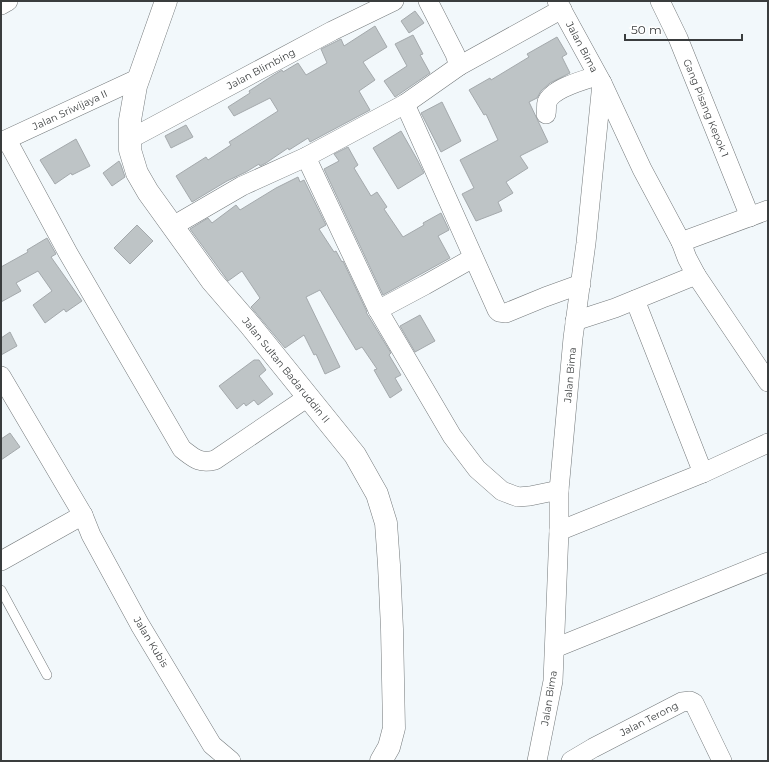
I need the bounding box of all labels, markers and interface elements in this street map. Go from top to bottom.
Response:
scale bar [625,16,742,42]
street label: Jalan Bima [563,19,601,75]
text: 50 m [631,22,662,37]
street label: Jalan Blimbing [224,46,297,93]
street label: Gang Pisang Kepok 1 [680,57,732,159]
street label: Jalan Sriwijaya II [29,87,110,134]
street label: Jalan Sultan Badaruddin II [239,314,333,425]
street label: Jalan Bima [561,347,579,404]
street label: Jalan Kubis [130,613,171,670]
street label: Jalan Bima [538,670,560,727]
street label: Jalan Terong [617,699,680,740]

